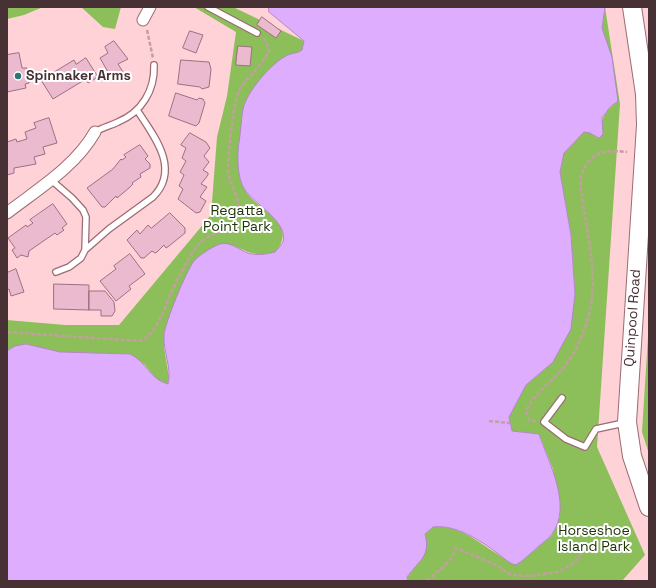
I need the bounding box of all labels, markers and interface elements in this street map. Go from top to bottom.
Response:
place label: Spinnaker Arms [26,68,131,84]
marker: Spinnaker Arms [13,71,23,81]
park label: Regatta Point Park [203,203,271,236]
street label: Quinpool Road [621,269,645,367]
park label: Horseshoe Island Park [558,523,630,556]

